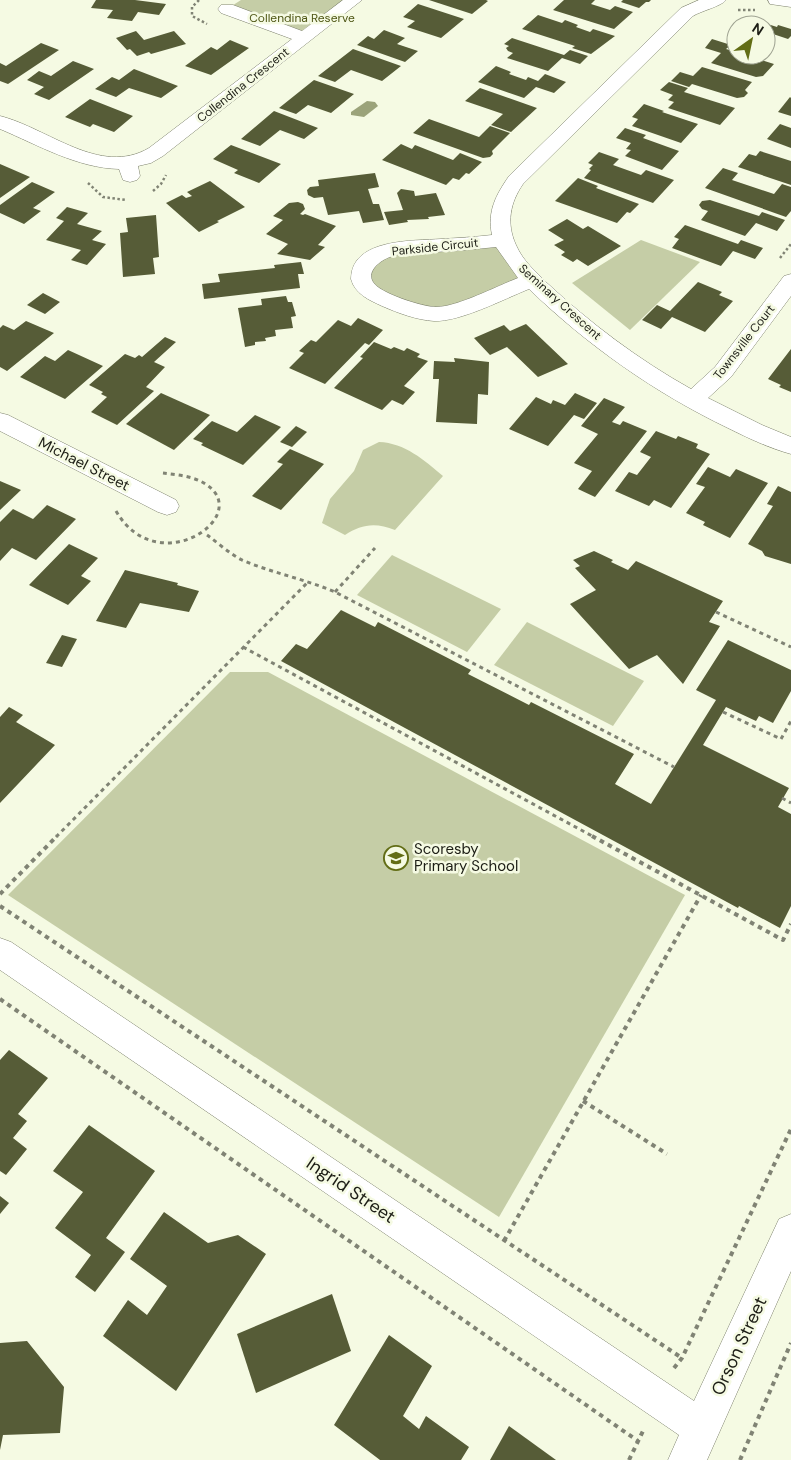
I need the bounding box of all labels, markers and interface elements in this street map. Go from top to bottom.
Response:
park label: Collendina Reserve [249,10,355,26]
north arrow [726,15,776,65]
text: N [749,19,767,39]
street label: Collendina Crescent [194,44,293,126]
street label: Parkside Circuit [391,234,479,259]
street label: Seminary Crescent [515,261,605,344]
street label: Townsville Court [710,301,778,383]
street label: Michael Street [35,432,133,496]
place label: Scoresby Primary School [414,839,518,876]
school or university icon: Scoresby Primary School [383,845,409,871]
street label: Ingrid Street [302,1151,400,1229]
street label: Orson Street [706,1293,772,1399]

